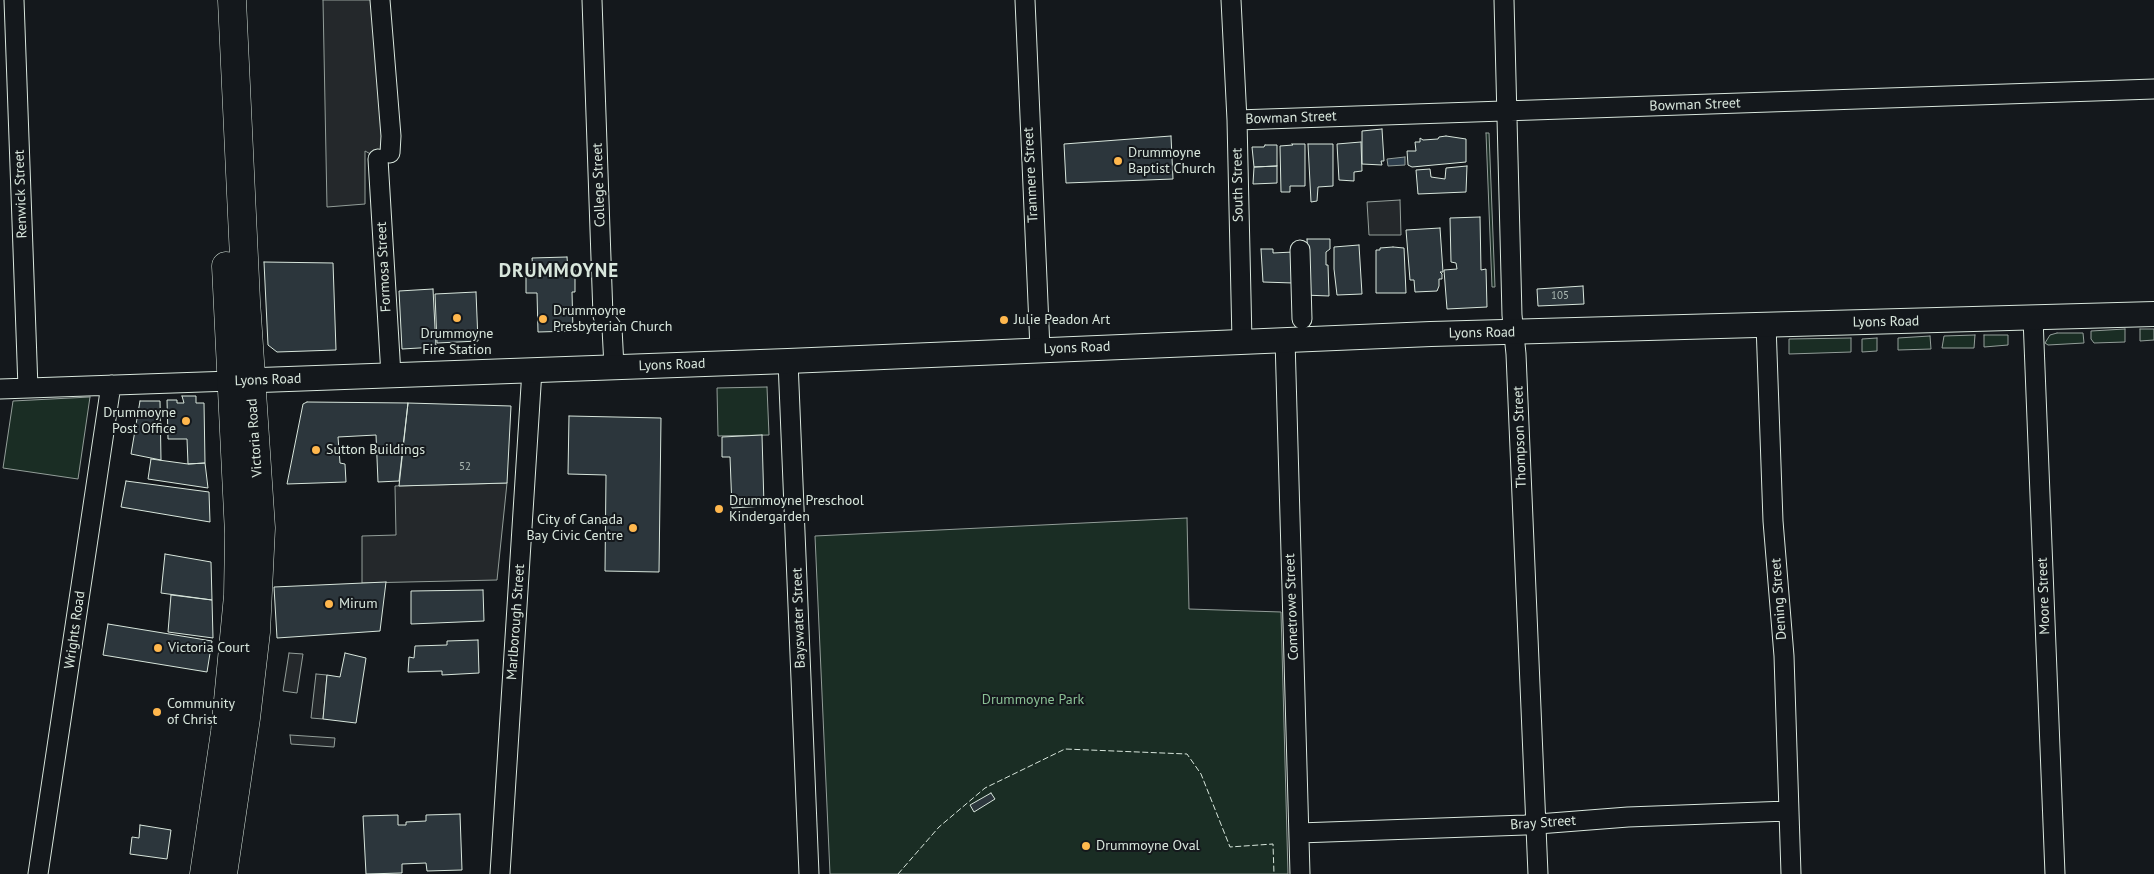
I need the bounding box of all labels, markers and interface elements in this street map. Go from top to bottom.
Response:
street label: Bowman Street [1649,95,1741,115]
street label: Bowman Street [1245,108,1337,128]
street label: Tranmere Street [1020,127,1042,223]
street label: College Street [589,143,609,227]
place label: Drummoyne Baptist Church [1128,145,1215,178]
street label: South Street [1229,148,1247,222]
street label: Renwick Street [11,149,31,239]
marker: Drummoyne Baptist Church [1112,155,1124,167]
street label: Formosa Street [373,221,395,313]
district label: DRUMMOYNE [498,261,620,283]
house number: 105 [1551,289,1569,303]
place label: Drummoyne Presbyterian Church [553,303,673,336]
marker: Drummoyne Fire Station [451,312,463,324]
place label: Julie Peadon Art [1014,312,1110,328]
marker: Drummoyne Presbyterian Church [537,313,549,325]
street label: Lyons Road [1853,313,1919,331]
marker: Julie Peadon Art [998,314,1010,326]
street label: Lyons Road [1449,324,1515,342]
place label: Drummoyne Fire Station [421,326,493,358]
street label: Lyons Road [1043,338,1111,358]
street label: Lyons Road [638,355,706,375]
street label: Lyons Road [234,370,302,390]
street label: Thompson Street [1510,386,1530,488]
street label: Victoria Road [244,398,266,478]
place label: Drummoyne Post Office [103,405,176,438]
marker: Drummoyne Post Office [180,415,192,427]
place label: Sutton Buildings [326,442,425,458]
marker: Sutton Buildings [310,444,322,456]
house number: 52 [459,460,471,474]
place label: Drummoyne Preschool Kindergarden [729,493,864,526]
marker: Drummoyne Preschool Kindergarden [713,503,725,515]
place label: City of Canada Bay Civic Centre [526,512,623,544]
marker: City of Canada Bay Civic Centre [627,522,639,534]
street label: Cometrowe Street [1282,553,1302,661]
street label: Dening Street [1768,557,1790,641]
street label: Moore Street [2034,557,2054,635]
street label: Marlborough Street [504,563,528,681]
street label: Bayswater Street [789,567,809,669]
street label: Wrights Road [61,590,89,670]
place label: Mirum [339,596,377,612]
marker: Mirum [323,598,335,610]
place label: Victoria Court [168,640,250,656]
marker: Victoria Court [152,642,164,654]
park label: Drummoyne Park [982,692,1084,708]
place label: Community of Christ [167,696,235,729]
marker: Community of Christ [151,706,163,718]
street label: Bray Street [1510,812,1576,834]
place label: Drummoyne Oval [1096,838,1200,854]
marker: Drummoyne Oval [1080,840,1092,852]

